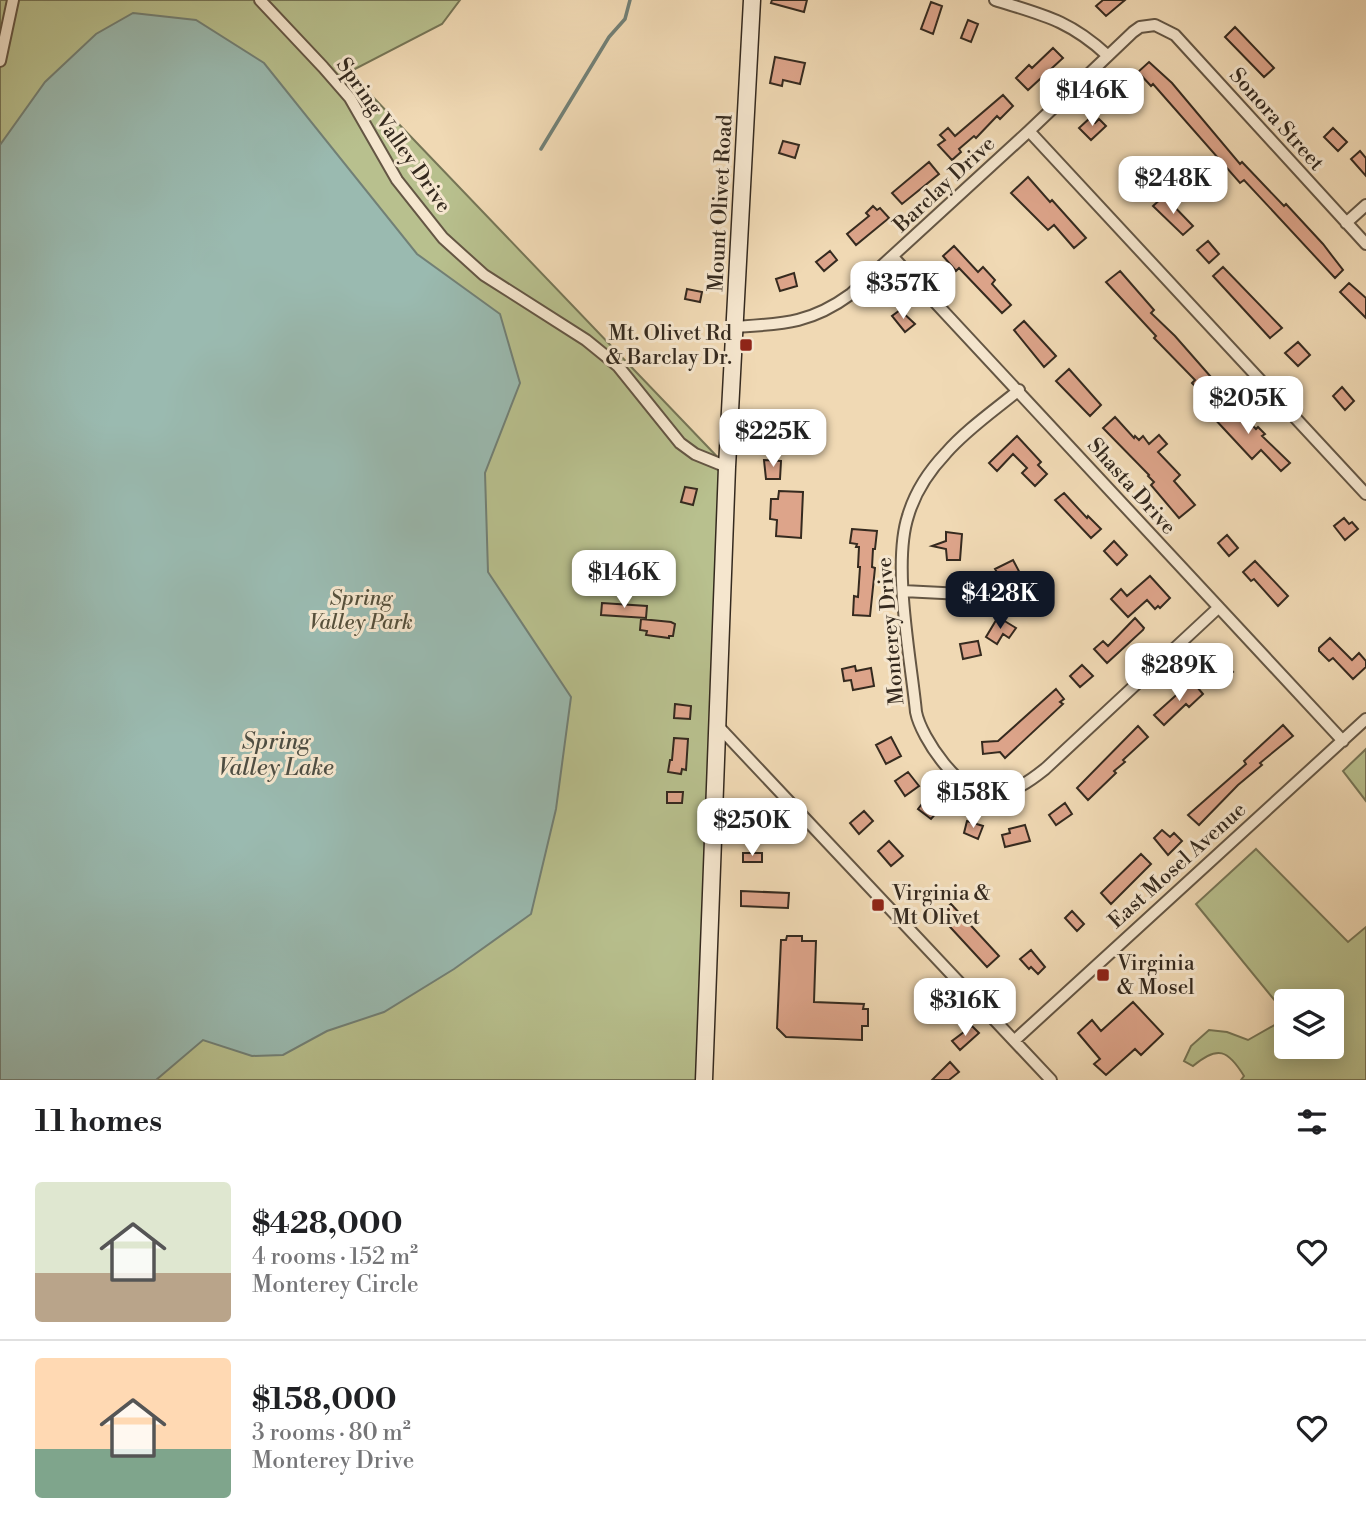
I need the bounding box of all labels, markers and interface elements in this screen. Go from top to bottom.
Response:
street label: Spring Valley Drive [330,53,456,218]
street label: Sonora Street [1223,63,1330,177]
pin: $146K [1043,68,1141,128]
text: $146K [1056,77,1128,105]
street label: Mount Olivet Road [703,114,739,292]
street label: Barclay Drive [888,131,1001,239]
pin: $248K [1124,156,1222,216]
text: $248K [1135,165,1211,193]
pin: $357K [854,262,952,321]
text: $357K [866,270,940,298]
place label: Mt. Olivet Rd & Barclay Dr. [606,321,732,371]
marker: Mt. Olivet Rd & Barclay Dr. [738,337,754,353]
pin: $205K [1199,376,1297,436]
text: $205K [1209,385,1287,413]
pin: $225K [724,410,822,469]
text: $225K [735,418,811,446]
street label: Shasta Drive [1081,433,1181,540]
pin: $146K [575,550,673,610]
street label: Monterey Drive [872,556,910,706]
text: $146K [588,559,660,587]
pin: $428K [951,572,1049,631]
text: $428K [962,580,1038,608]
park label: Spring Valley Park [309,586,413,636]
pin: $289K [1130,644,1228,703]
text: $289K [1141,652,1217,680]
water label: Spring Valley Lake [218,728,334,782]
pin: $158K [924,770,1022,830]
text: $158K [937,779,1009,807]
street label: East Mosel Avenue [1103,797,1252,934]
pin: $250K [703,798,801,858]
text: $250K [713,807,791,835]
place label: Virginia & Mt Olivet [891,881,991,931]
marker: Virginia & Mt Olivet [870,897,886,913]
place label: Virginia & Mosel [1116,951,1195,1001]
marker: Virginia & Mosel [1095,967,1111,983]
pin: $316K [916,978,1014,1038]
text: $316K [930,987,1000,1015]
map controls [1274,989,1344,1059]
button: layers [1274,989,1344,1059]
text: 11 homes [35,1103,162,1141]
icon: filters [1293,1103,1331,1141]
text: $428,000 [252,1205,402,1243]
icon: home [91,1210,175,1294]
icon: heart [1293,1233,1331,1271]
text: 4 rooms · 152 m² [252,1243,418,1271]
text: Monterey Circle [252,1271,419,1299]
text: $158,000 [252,1381,397,1419]
icon: home [91,1386,175,1470]
icon: heart [1293,1409,1331,1447]
text: 3 rooms · 80 m² [252,1419,411,1447]
text: Monterey Drive [252,1447,414,1475]

